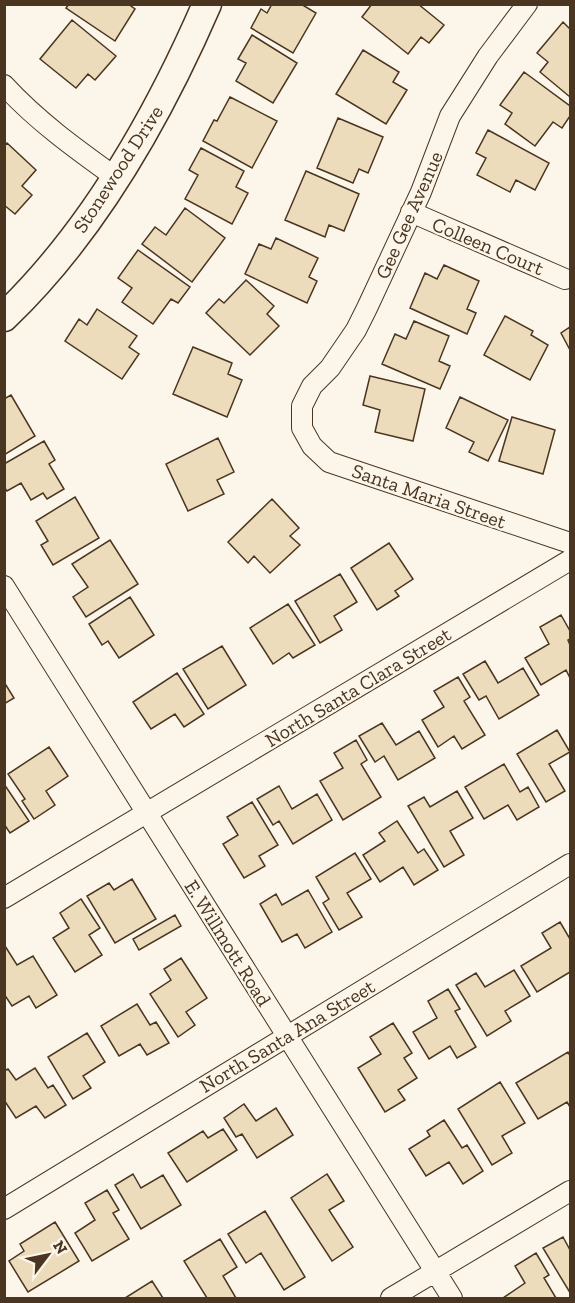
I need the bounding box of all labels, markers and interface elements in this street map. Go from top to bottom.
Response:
street label: Stonewood Drive [68,101,168,237]
street label: Gee Gee Avenue [370,147,448,283]
street label: Colleen Court [429,212,548,280]
street label: Santa Maria Street [349,458,510,534]
street label: North Santa Clara Street [261,622,456,752]
street label: E. Willmott Road [180,875,276,1011]
street label: North Santa Ana Street [195,974,379,1098]
north arrow [18,1225,78,1285]
text: N [49,1237,72,1258]

